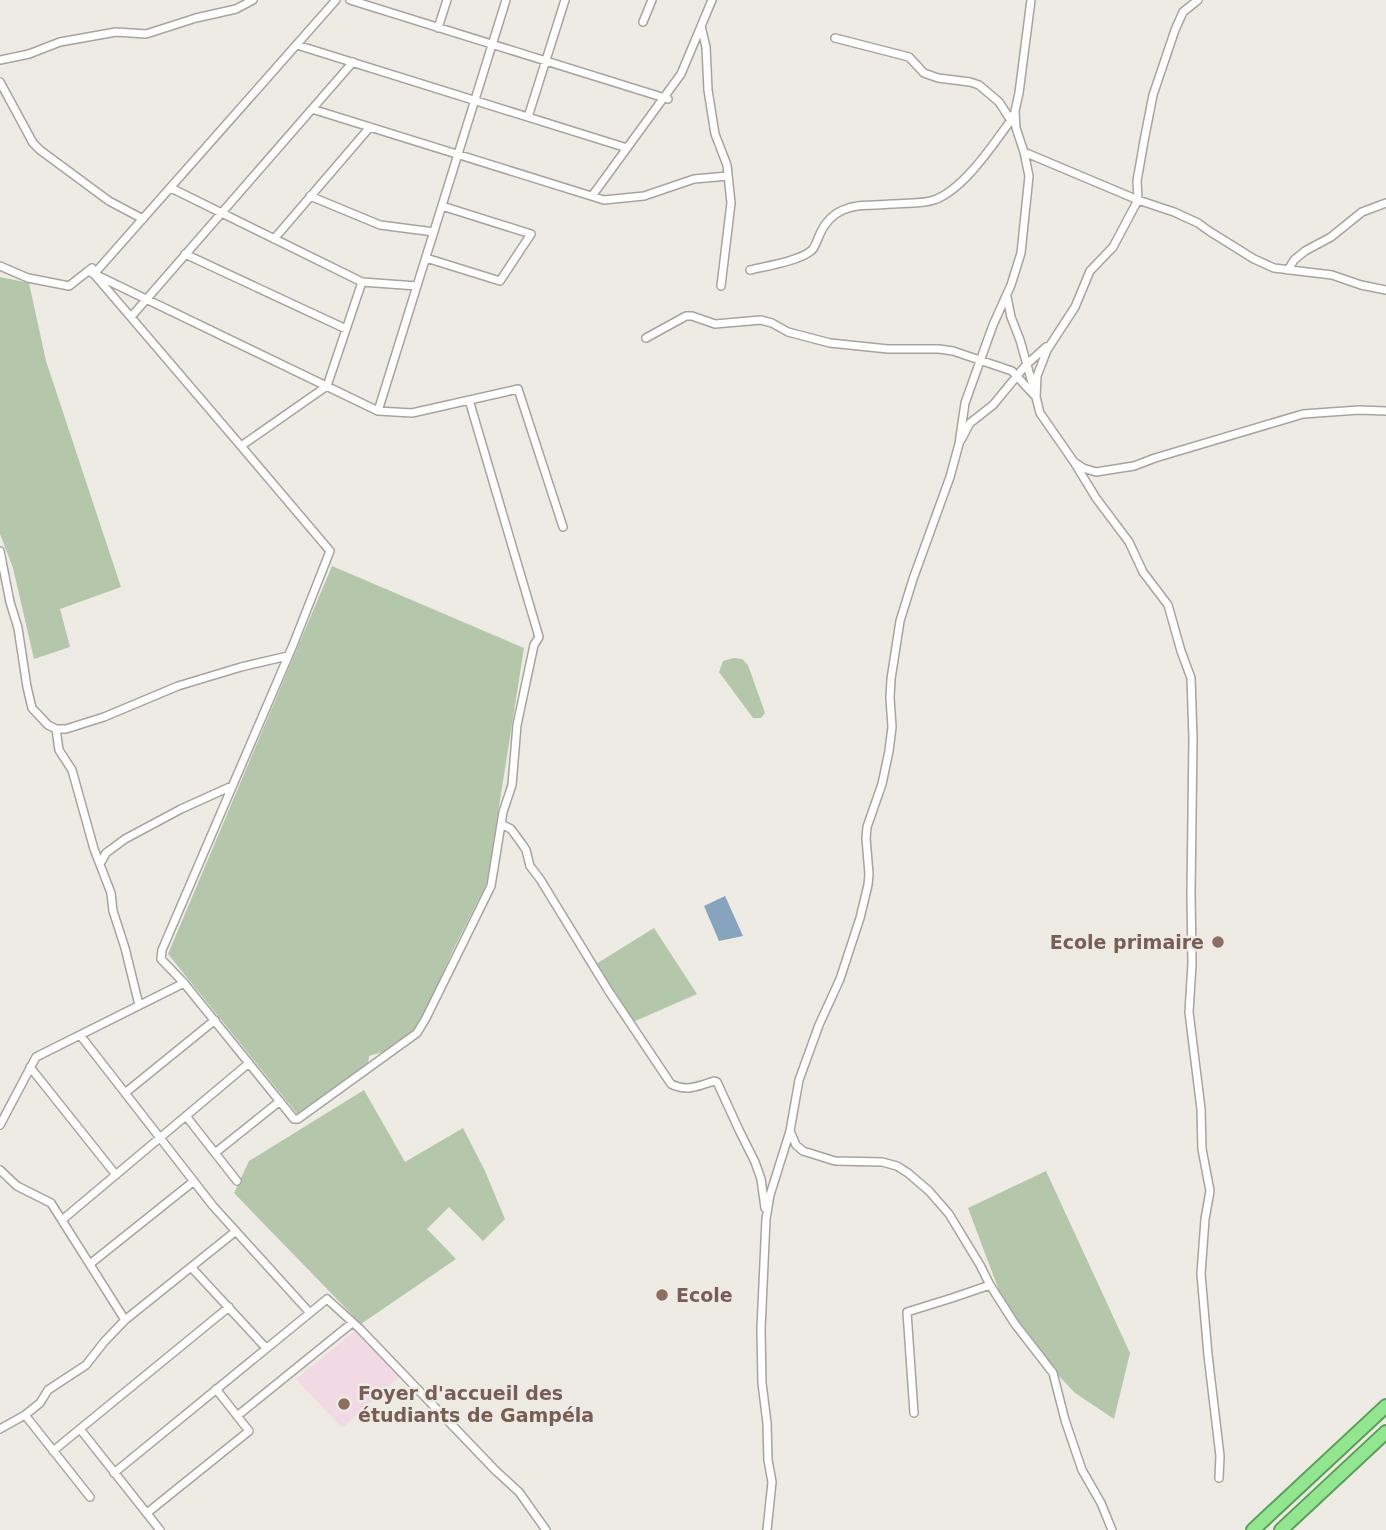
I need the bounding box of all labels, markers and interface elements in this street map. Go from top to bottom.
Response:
place label: Ecole primaire [1050,931,1204,953]
marker: Ecole primaire [1210,934,1226,950]
place label: Ecole [676,1284,733,1306]
marker: Ecole [654,1287,670,1303]
place label: Foyer d'accueil des étudiants de Gampéla [358,1382,594,1426]
marker: Foyer d'accueil des étudiants de Gampéla [336,1396,352,1412]

